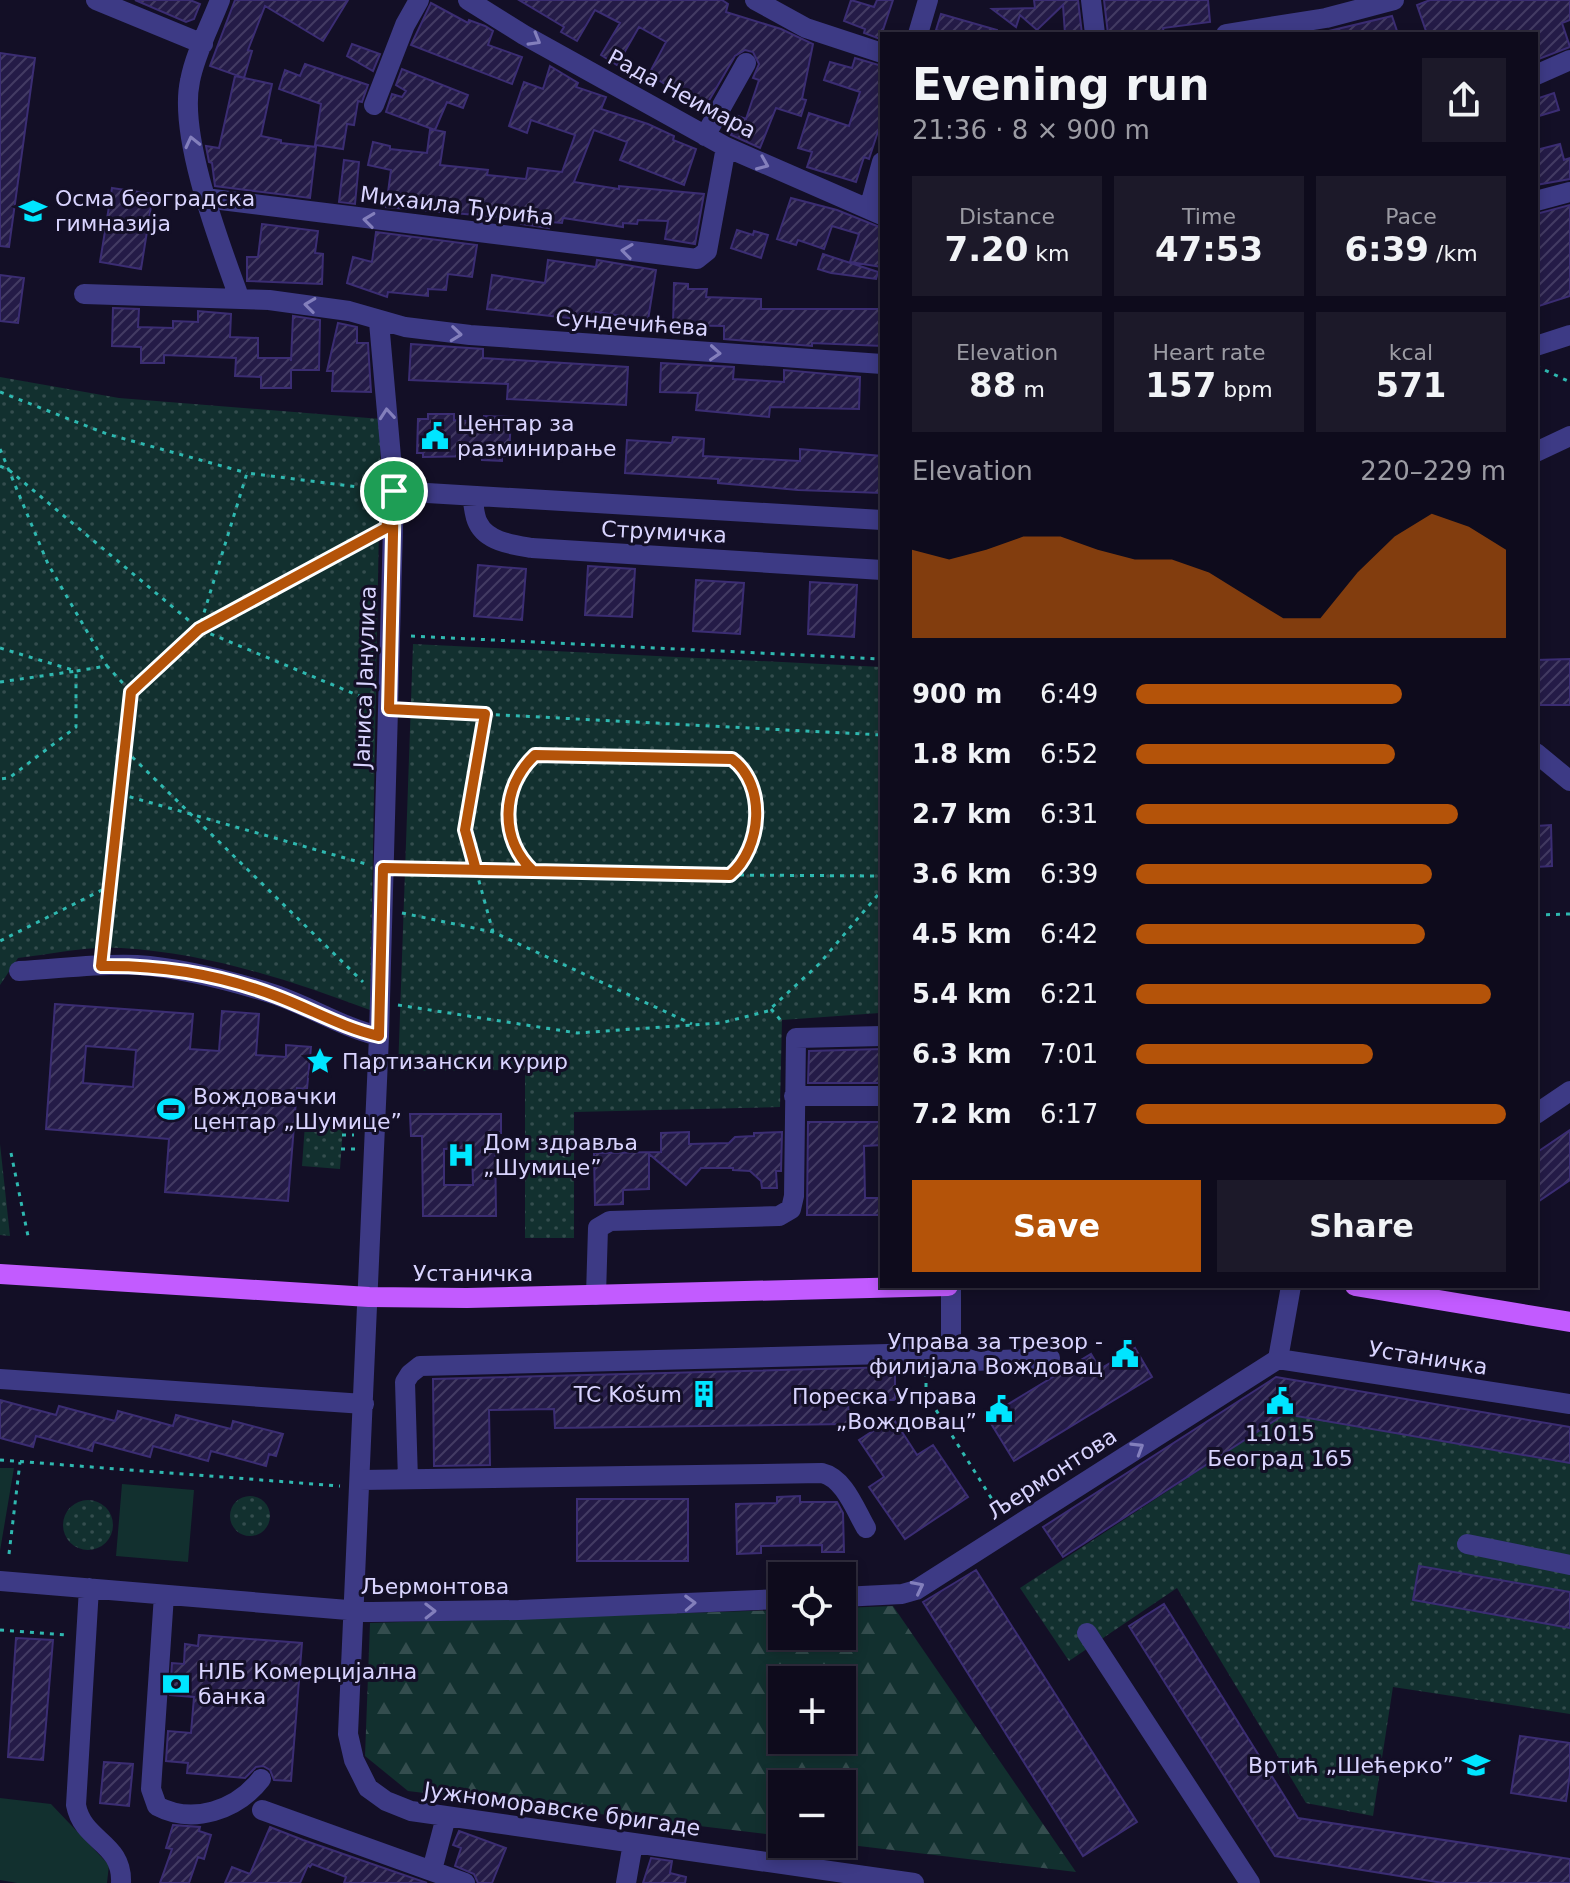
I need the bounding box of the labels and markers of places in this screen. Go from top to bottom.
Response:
place label: Осма београдска гимназија [55,186,255,236]
school or university icon: Осма београдска гимназија [18,196,48,226]
place label: Центар за разминирање [457,411,616,461]
public building icon: Центар за разминирање [420,421,450,451]
pin [360,457,428,525]
place icon: Партизански курир [305,1046,335,1076]
place label: Партизански курир [342,1049,568,1074]
place label: Вождовачки центар „Шумице” [193,1084,402,1134]
sports icon: Вождовачки центар „Шумице” [156,1094,186,1124]
place label: Дом здравља „Шумице” [483,1130,638,1180]
hospital icon: Дом здравља „Шумице” [446,1140,476,1170]
place label: Управа за трезор - филијала Вождовац [869,1329,1103,1379]
public building icon: Управа за трезор - филијала Вождовац [1110,1339,1140,1369]
building icon: TC Košum [689,1379,719,1409]
place label: TC Košum [573,1382,682,1407]
place label: Пореска Управа „Вождовац” [792,1384,977,1434]
public building icon: 11015 Београд 165 [1265,1386,1295,1416]
public building icon: Пореска Управа „Вождовац” [984,1394,1014,1424]
place label: 11015 Београд 165 [1207,1421,1353,1471]
place label: НЛБ Комерцијална банка [198,1659,417,1709]
bank icon: НЛБ Комерцијална банка [161,1669,191,1699]
school or university icon: Вртић „Шећерко” [1461,1750,1491,1780]
place label: Вртић „Шећерко” [1248,1753,1454,1778]

